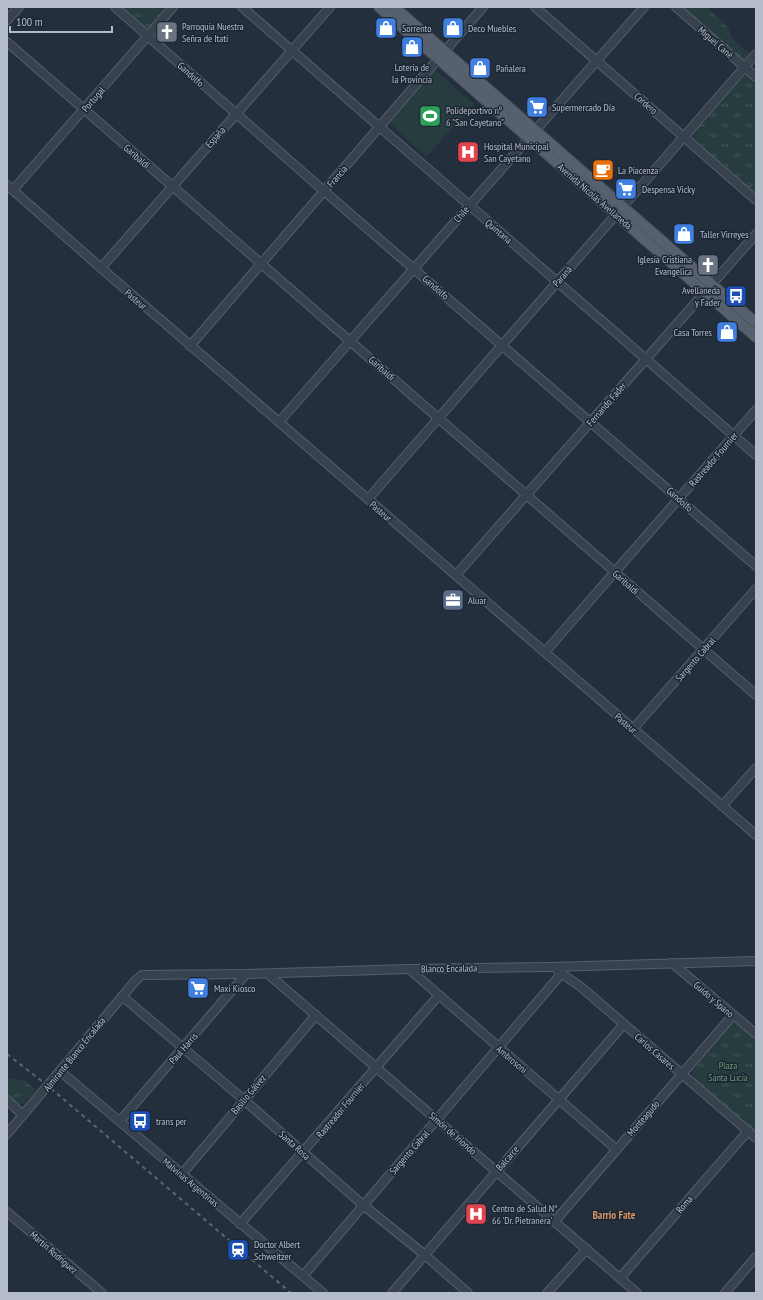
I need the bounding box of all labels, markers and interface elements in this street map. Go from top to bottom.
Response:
scale bar [10,8,112,34]
text: 100 m [16,14,43,29]
shop icon: Sorrento [373,15,399,41]
shop icon: Deco Muebles [440,15,466,41]
church icon: Parroquia Nuestra Señra de Itatí [154,19,180,45]
place label: Parroquia Nuestra Señra de Itatí [182,20,244,45]
place label: Sorrento [402,22,432,35]
place label: Deco Muebles [468,22,517,35]
street label: Miguel Cané [695,23,736,61]
shop icon: Loteria de la Provincia [399,34,425,60]
shop icon: Pañalera [467,55,493,81]
street label: Gandolfo [175,59,207,90]
place label: Loteria de la Provincia [392,61,432,86]
place label: Pañalera [496,62,526,75]
street label: Portugal [79,84,108,115]
street label: Cordero [631,90,660,117]
supermarket icon: Supermercado Día [524,94,550,120]
place label: Supermercado Día [552,101,615,114]
sports icon: Polideportivo nº 6 "San Cayetano" [417,103,443,129]
place label: Polideportivo nº 6 "San Cayetano" [446,104,504,129]
street label: España [202,124,228,151]
hospital icon: Hospital Municipal San Cayetano [455,139,481,165]
place label: Hospital Municipal San Cayetano [484,140,549,165]
street label: Garibaldi [121,141,153,171]
cafe icon: La Piacenza [590,157,616,183]
street label: Avenida Nicolás Avellaneda [555,161,634,232]
street label: Francia [324,163,350,190]
place label: La Piacenza [618,164,658,177]
supermarket icon: Despensa Vicky [613,176,639,202]
place label: Despensa Vicky [642,183,695,196]
street label: Chile [451,203,472,225]
street label: Quintana [483,216,515,247]
shop icon: Taller Virreyes [671,221,697,247]
place label: Taller Virreyes [700,228,749,241]
church icon: Iglesia Cristiana Evangelica [695,252,721,278]
place label: Iglesia Cristiana Evangelica [637,253,692,278]
street label: Paraná [550,263,575,289]
street label: Gandolfo [420,272,452,302]
bus stop icon: Avellaneda y Fader [723,283,749,309]
place label: Avellaneda y Fader [682,284,720,309]
street label: Pasteur [122,286,150,313]
shop icon: Casa Torres [714,319,740,345]
place label: Casa Torres [674,326,713,339]
street label: Garibaldi [366,353,398,383]
street label: Fernando Fader [584,380,629,429]
street label: Rastreador Fournier [686,429,741,489]
street label: Gandolfo [664,484,696,514]
street label: Pasteur [367,498,395,525]
street label: Garibaldi [610,567,642,597]
office icon: Aluar [440,587,466,613]
place label: Aluar [468,594,486,607]
street label: Sargento Cabral [672,634,719,684]
street label: Pasteur [612,710,640,737]
street label: Blanco Encalada [421,962,477,975]
supermarket icon: Maxi Kiosco [185,975,211,1001]
street label: Guido y Spano [691,978,736,1020]
place label: Maxi Kiosco [214,982,255,995]
street label: Almirante Blanco Encalada [40,1014,108,1094]
street label: Paul Harris [166,1029,201,1067]
street label: Carlos Casares [632,1030,678,1073]
street label: Ambrosoni [493,1043,530,1076]
park label: Plaza Santa Lucía [708,1059,748,1084]
street label: Basilio Gálvez [228,1071,269,1117]
street label: Rastreador Fournier [313,1080,367,1141]
street label: Monteagudo [624,1098,662,1139]
bus stop icon: trans per [127,1108,153,1134]
street label: Simón de Iriondo [426,1109,479,1158]
place label: trans per [156,1115,187,1128]
street label: Sargento Cabral [386,1127,433,1177]
street label: Santa Rosa [276,1128,313,1163]
street label: Balcarce [493,1143,522,1173]
street label: Malvinas Argentinas [160,1155,222,1210]
street label: Roma [673,1193,696,1216]
hospital icon: Centro de Salud N° 66 'Dr. Pietranera' [463,1201,489,1227]
place label: Centro de Salud N° 66 'Dr. Pietranera' [492,1202,558,1227]
district label: Barrio Fate [592,1208,636,1222]
street label: Martín Rodríguez [27,1228,81,1277]
station icon: Doctor Albert Schweitzer [225,1237,251,1263]
place label: Doctor Albert Schweitzer [254,1238,300,1263]

